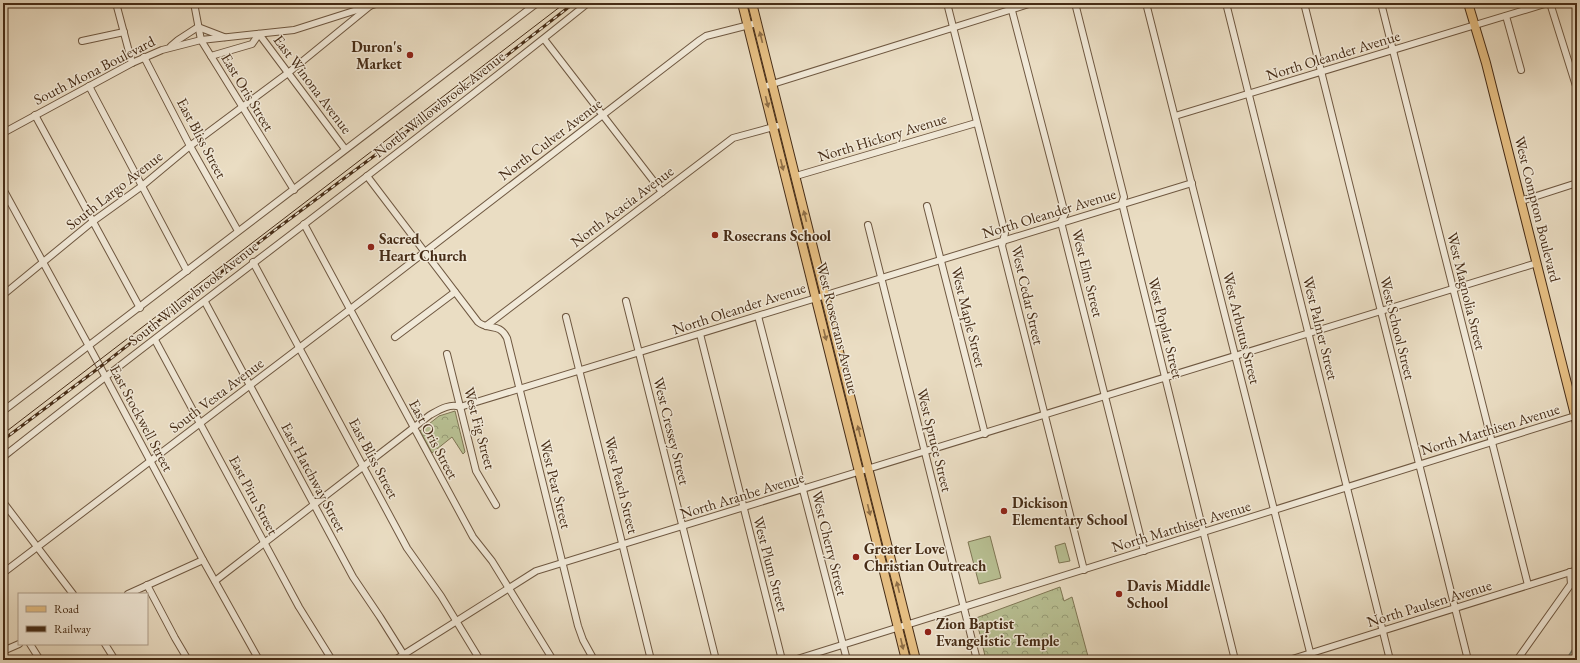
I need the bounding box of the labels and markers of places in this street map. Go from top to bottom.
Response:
place label: Duron's Market [351,37,402,73]
marker: Duron's Market [405,50,415,60]
place label: Rosecrans School [723,226,832,245]
place label: Sacred Heart Church [379,229,468,265]
marker: Rosecrans School [710,230,720,240]
marker: Sacred Heart Church [366,242,376,252]
place label: Dickison Elementary School [1012,493,1129,529]
marker: Dickison Elementary School [999,506,1009,516]
place label: Greater Love Christian Outreach [864,539,987,575]
marker: Greater Love Christian Outreach [851,552,861,562]
place label: Davis Middle School [1127,576,1210,612]
marker: Davis Middle School [1114,589,1124,599]
place label: Zion Baptist Evangelistic Temple [936,614,1059,650]
marker: Zion Baptist Evangelistic Temple [923,627,933,637]

